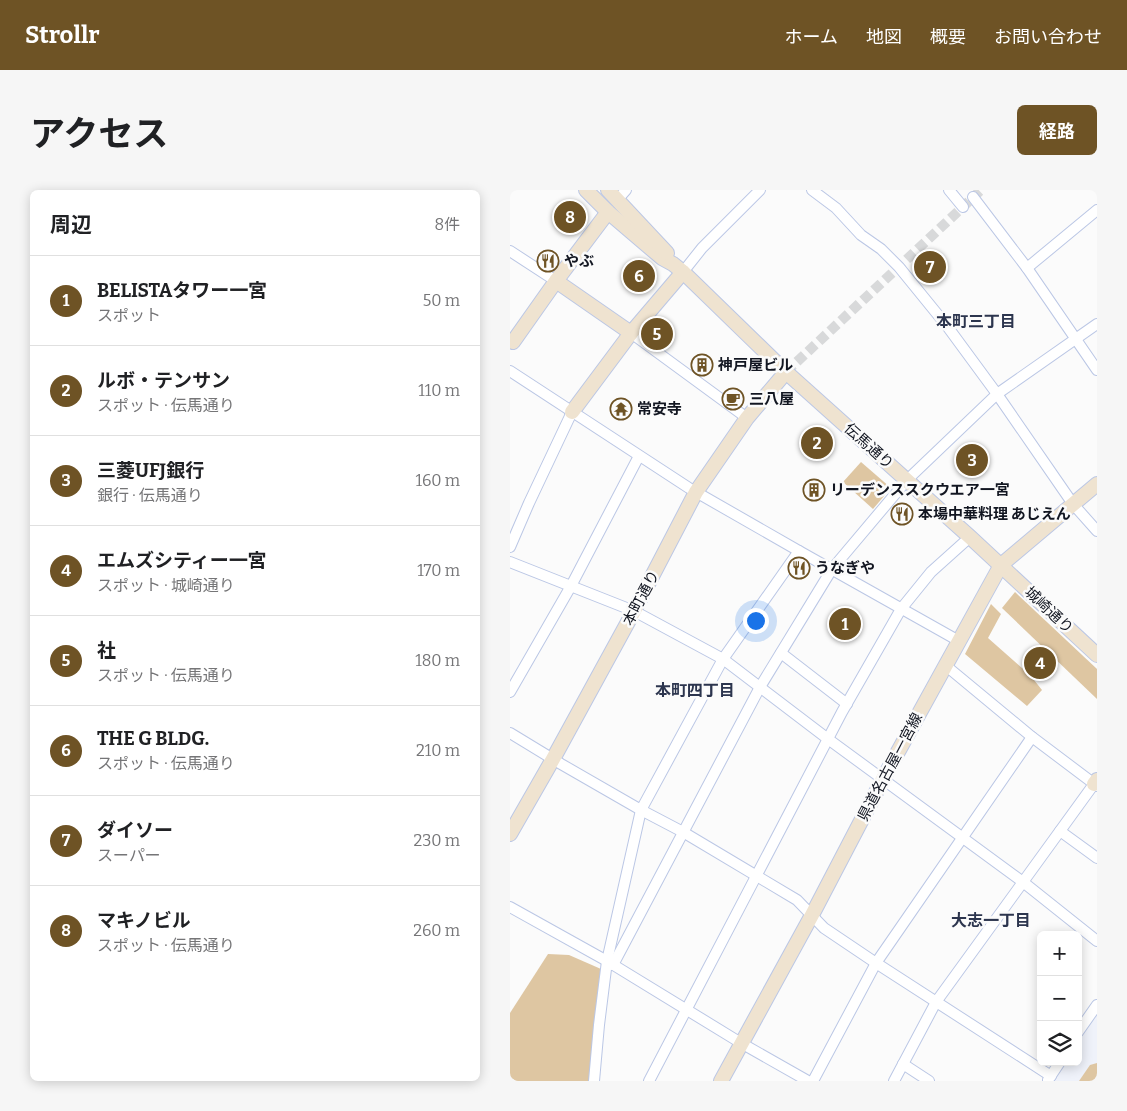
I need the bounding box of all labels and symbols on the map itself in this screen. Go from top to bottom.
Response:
pin: 8 [554,198,586,236]
pin: 7 [914,248,946,286]
restaurant icon: やぶ [536,249,560,273]
place label: やぶ [564,252,594,270]
pin: 6 [623,257,655,295]
district label: 本町三丁目 [936,312,1016,331]
pin: 5 [641,315,673,353]
building icon: 神戸屋ビル [690,353,714,377]
place label: 神戸屋ビル [717,356,793,374]
cafe icon: 三八屋 [721,387,745,411]
place label: 三八屋 [749,390,794,408]
temple icon: 常安寺 [609,397,633,421]
place label: 常安寺 [637,400,682,418]
street label: 伝馬通り [841,419,897,473]
pin: 2 [801,424,833,462]
pin: 3 [956,441,988,479]
building icon: リーデンススクウエア一宮 [802,478,826,502]
place label: リーデンススクウエア一宮 [830,481,1010,499]
restaurant icon: 本場中華料理 あじえん [890,502,914,526]
place label: 本場中華料理 あじえん [918,505,1071,523]
restaurant icon: うなぎや [787,556,811,580]
place label: うなぎや [815,559,875,577]
street label: 本町通り [619,567,663,629]
street label: 城崎通り [1021,583,1077,637]
pin: 1 [829,605,861,643]
your location [743,608,769,634]
pin: 4 [1024,644,1056,682]
district label: 本町四丁目 [655,681,735,700]
street label: 県道名古屋一宮線 [854,710,926,824]
district label: 大志一丁目 [951,911,1031,930]

